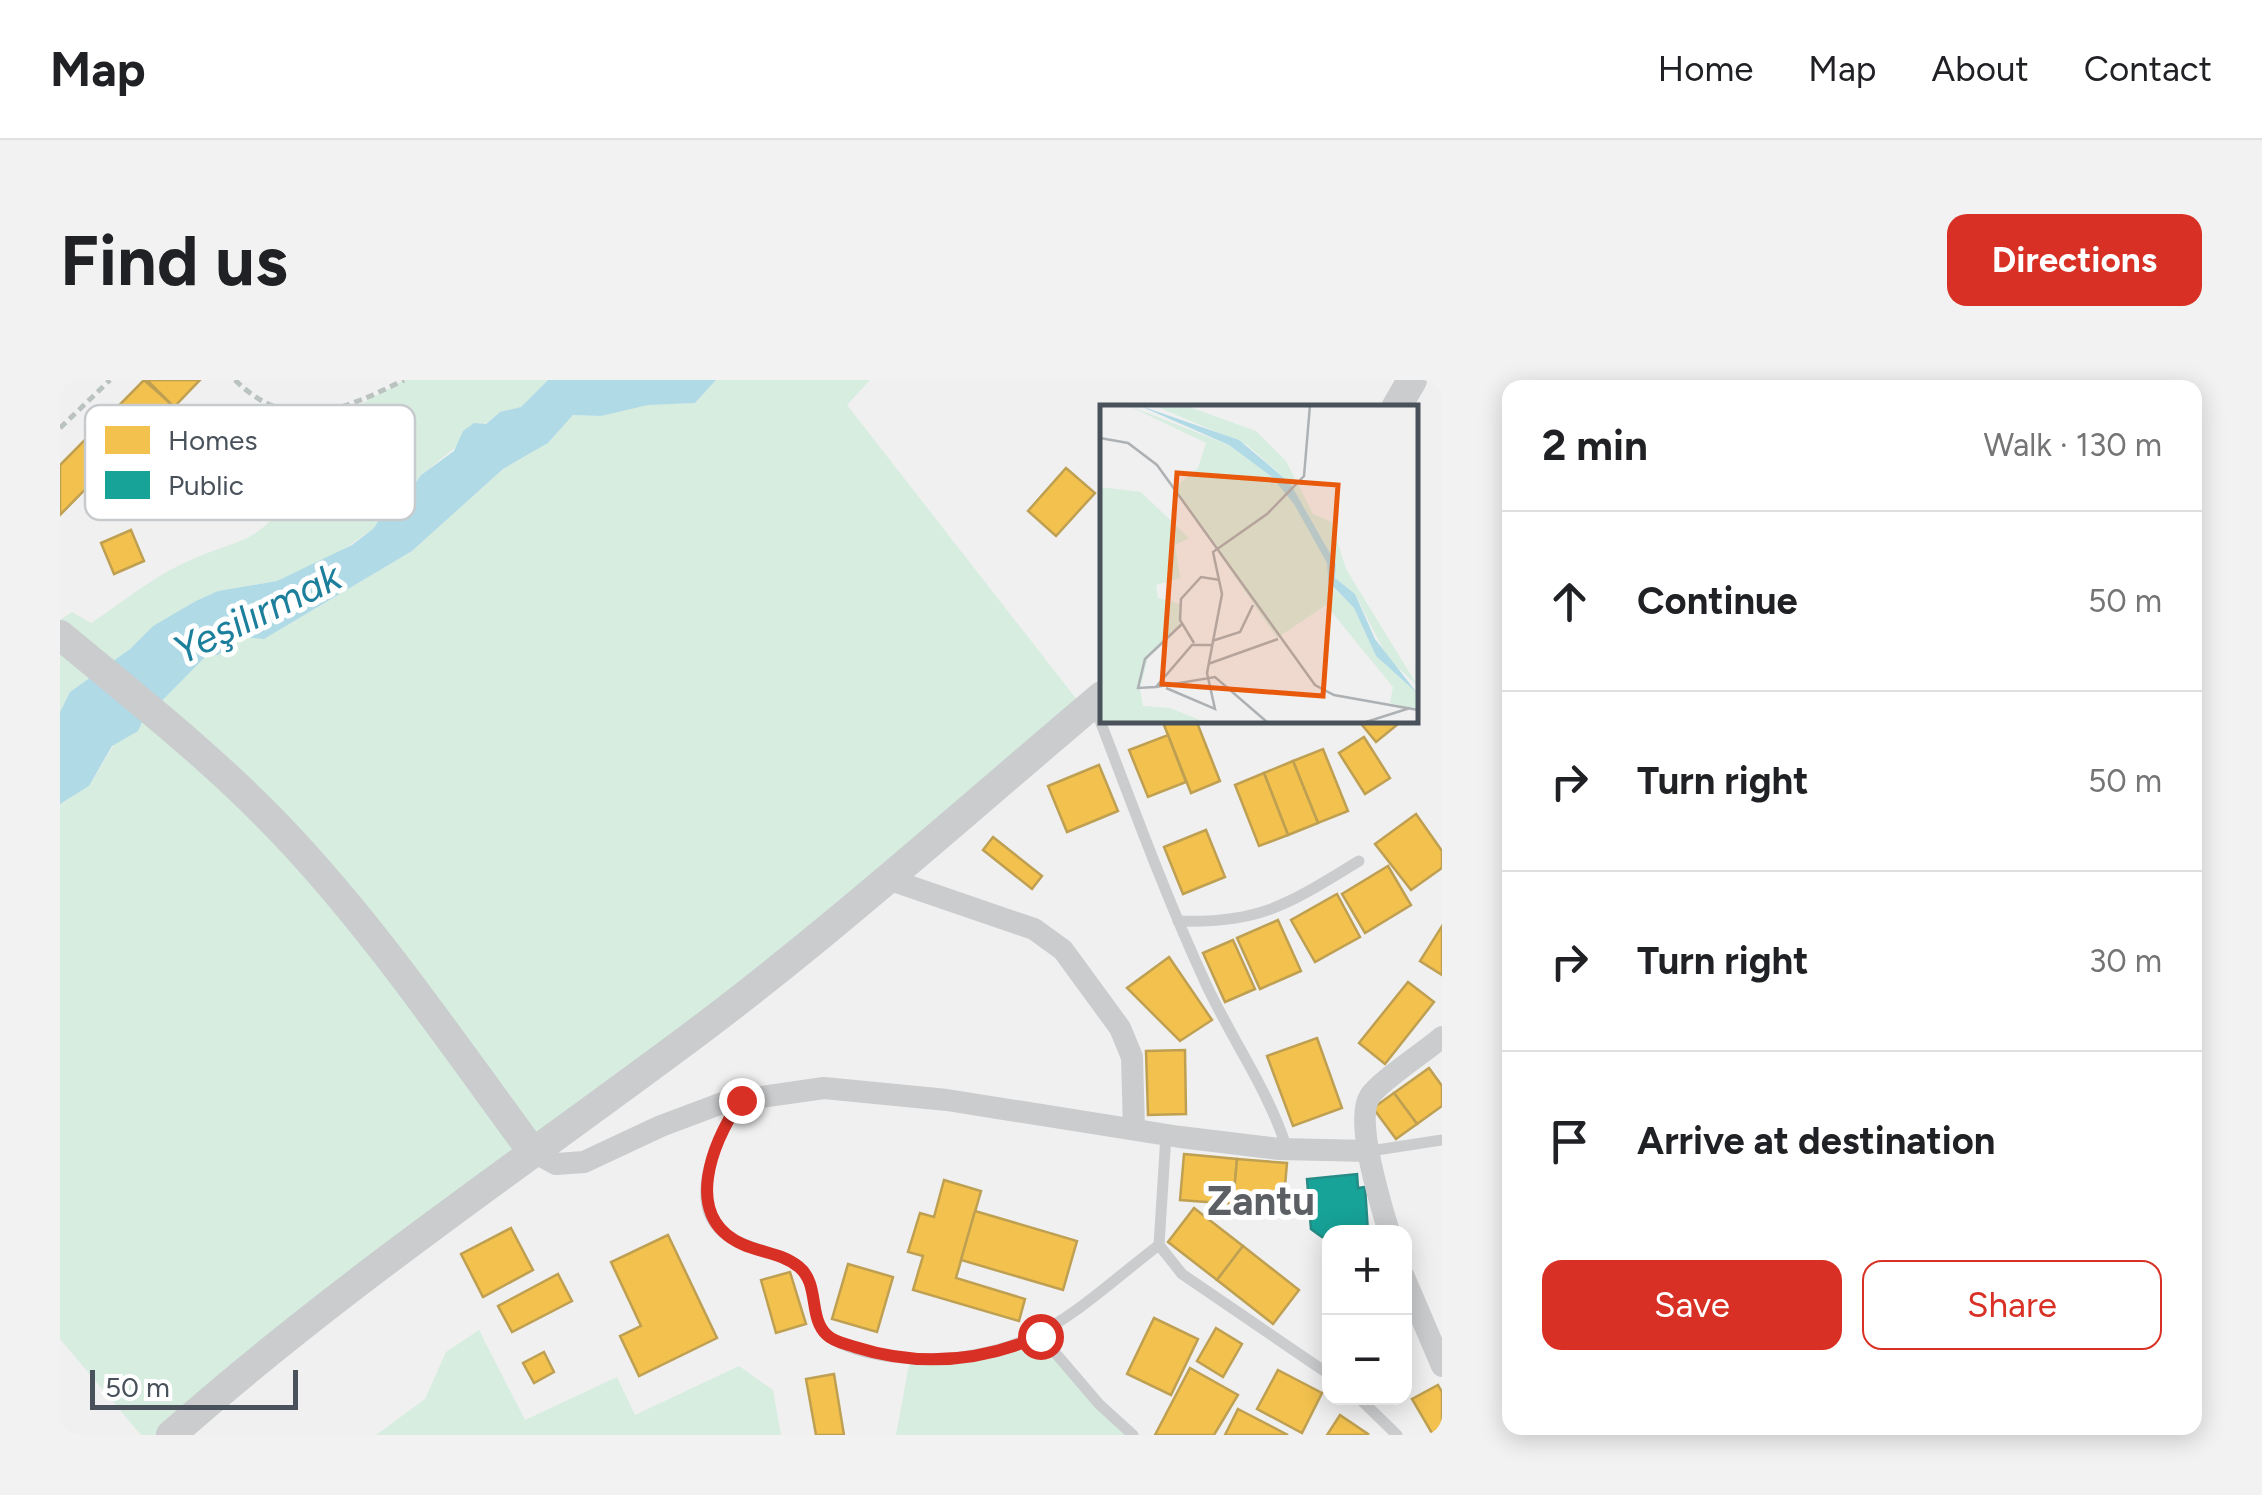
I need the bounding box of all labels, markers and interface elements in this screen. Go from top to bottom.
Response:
text: Map [50,40,146,98]
text: Home [1658,48,1753,90]
text: Map [1808,48,1877,90]
text: About [1932,48,2029,90]
text: Contact [2084,48,2212,90]
button: Directions [1947,214,2202,306]
text: Find us [60,218,288,303]
legend [85,405,415,520]
inset map [1100,405,1417,722]
text: 2 min [1542,420,1648,471]
text: Homes [168,423,257,457]
text: Walk · 130 m [1983,426,2162,464]
text: Public [168,468,244,502]
water label: Yeşilırmak [165,551,350,674]
icon: ahead [1542,574,1597,629]
text: Continue [1637,578,1798,624]
text: 50 m [2088,582,2162,620]
icon: right [1542,754,1597,809]
text: Turn right [1637,758,1809,804]
text: 50 m [2088,762,2162,800]
icon: right [1542,934,1597,989]
text: Turn right [1637,938,1809,984]
text: 30 m [2089,942,2162,980]
route end [719,1078,765,1124]
icon: arrive [1542,1114,1597,1169]
text: Arrive at destination [1637,1118,1995,1164]
district label: Zantu [1207,1177,1315,1225]
map controls [1322,1225,1412,1405]
button: + [1322,1225,1412,1315]
button: Save [1542,1260,1842,1350]
button: Share [1862,1260,2162,1350]
route start [1018,1314,1064,1360]
button: − [1322,1315,1412,1405]
scale bar [90,1365,298,1410]
text: 50 m [105,1370,170,1404]

